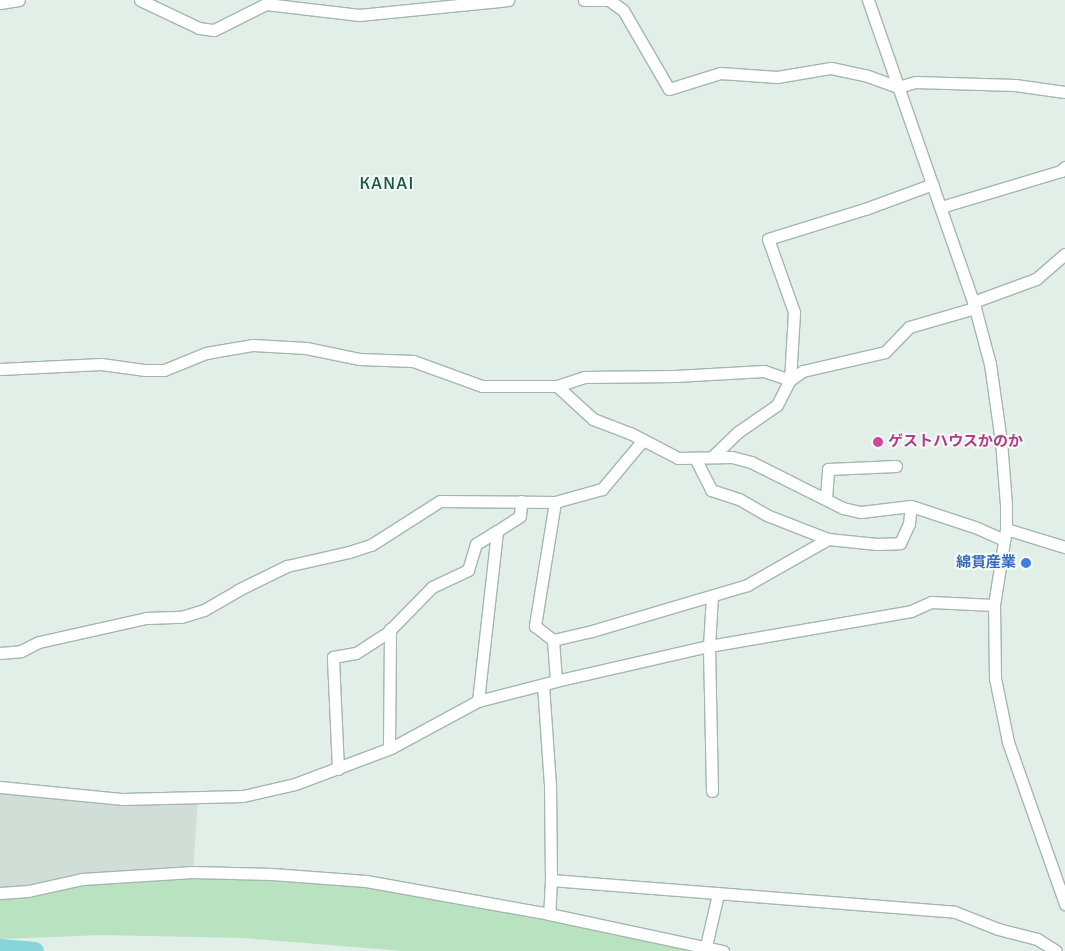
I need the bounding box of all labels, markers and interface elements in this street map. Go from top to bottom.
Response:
district label: KANAI [359,172,415,194]
place label: ゲストハウスかのか [888,433,1023,451]
marker: ゲストハウスかのか [872,436,884,448]
place label: 綿貫産業 [956,554,1016,572]
marker: 綿貫産業 [1020,557,1032,569]

